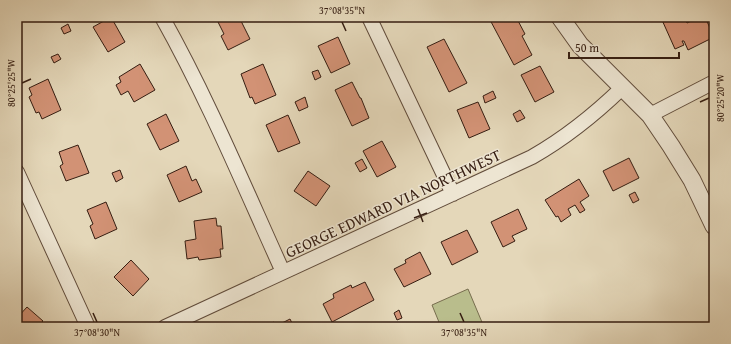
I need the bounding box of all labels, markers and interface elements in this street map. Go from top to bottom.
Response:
text: 37°08'35"N [319,3,365,18]
scale bar [569,34,679,60]
text: 50 m [575,39,599,56]
text: 80°25'25"W [4,59,19,107]
text: 80°25'20"W [713,74,728,122]
street label: GEORGE EDWARD VIA NORTHWEST [281,142,505,264]
text: 37°08'30"N [74,325,120,340]
text: 37°08'35"N [441,325,487,340]

